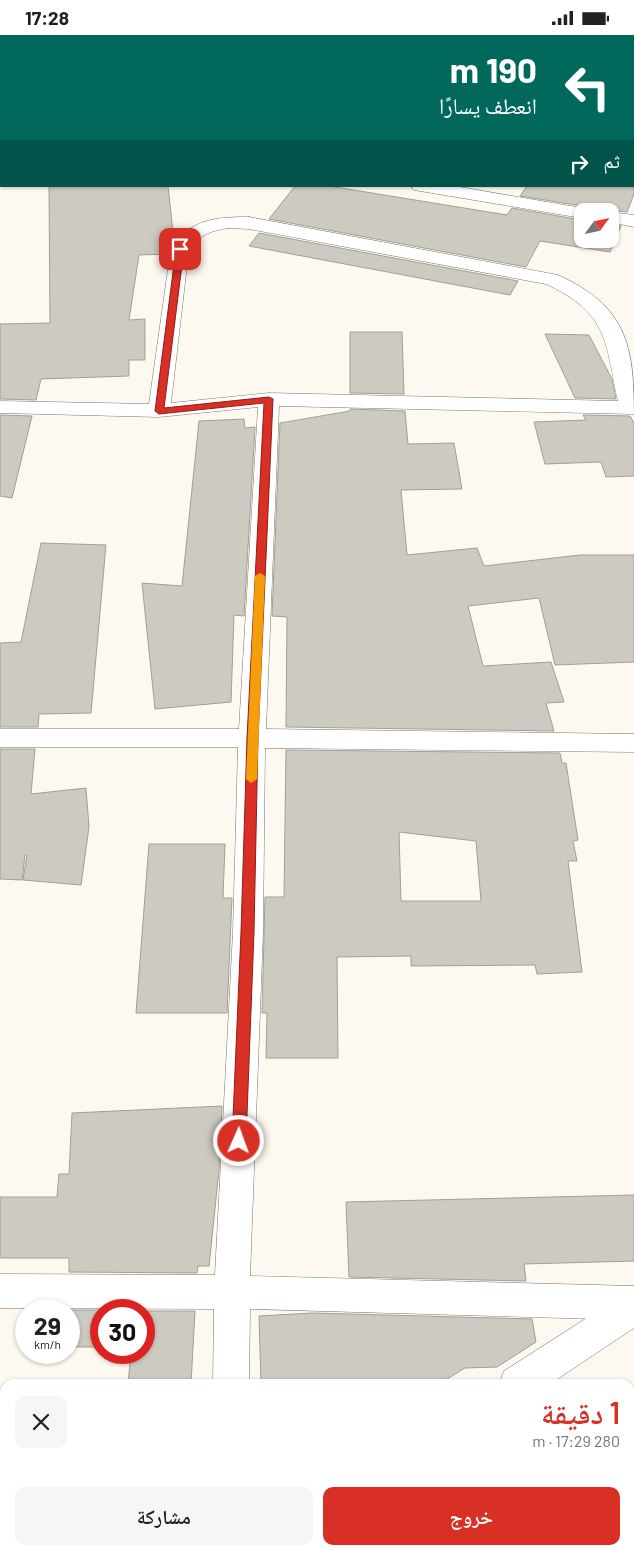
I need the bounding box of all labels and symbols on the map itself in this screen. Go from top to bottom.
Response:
north arrow [574,203,619,247]
pin [159,228,201,270]
position arrow [212,1114,264,1166]
speed limit sign: 30 [90,1299,155,1364]

